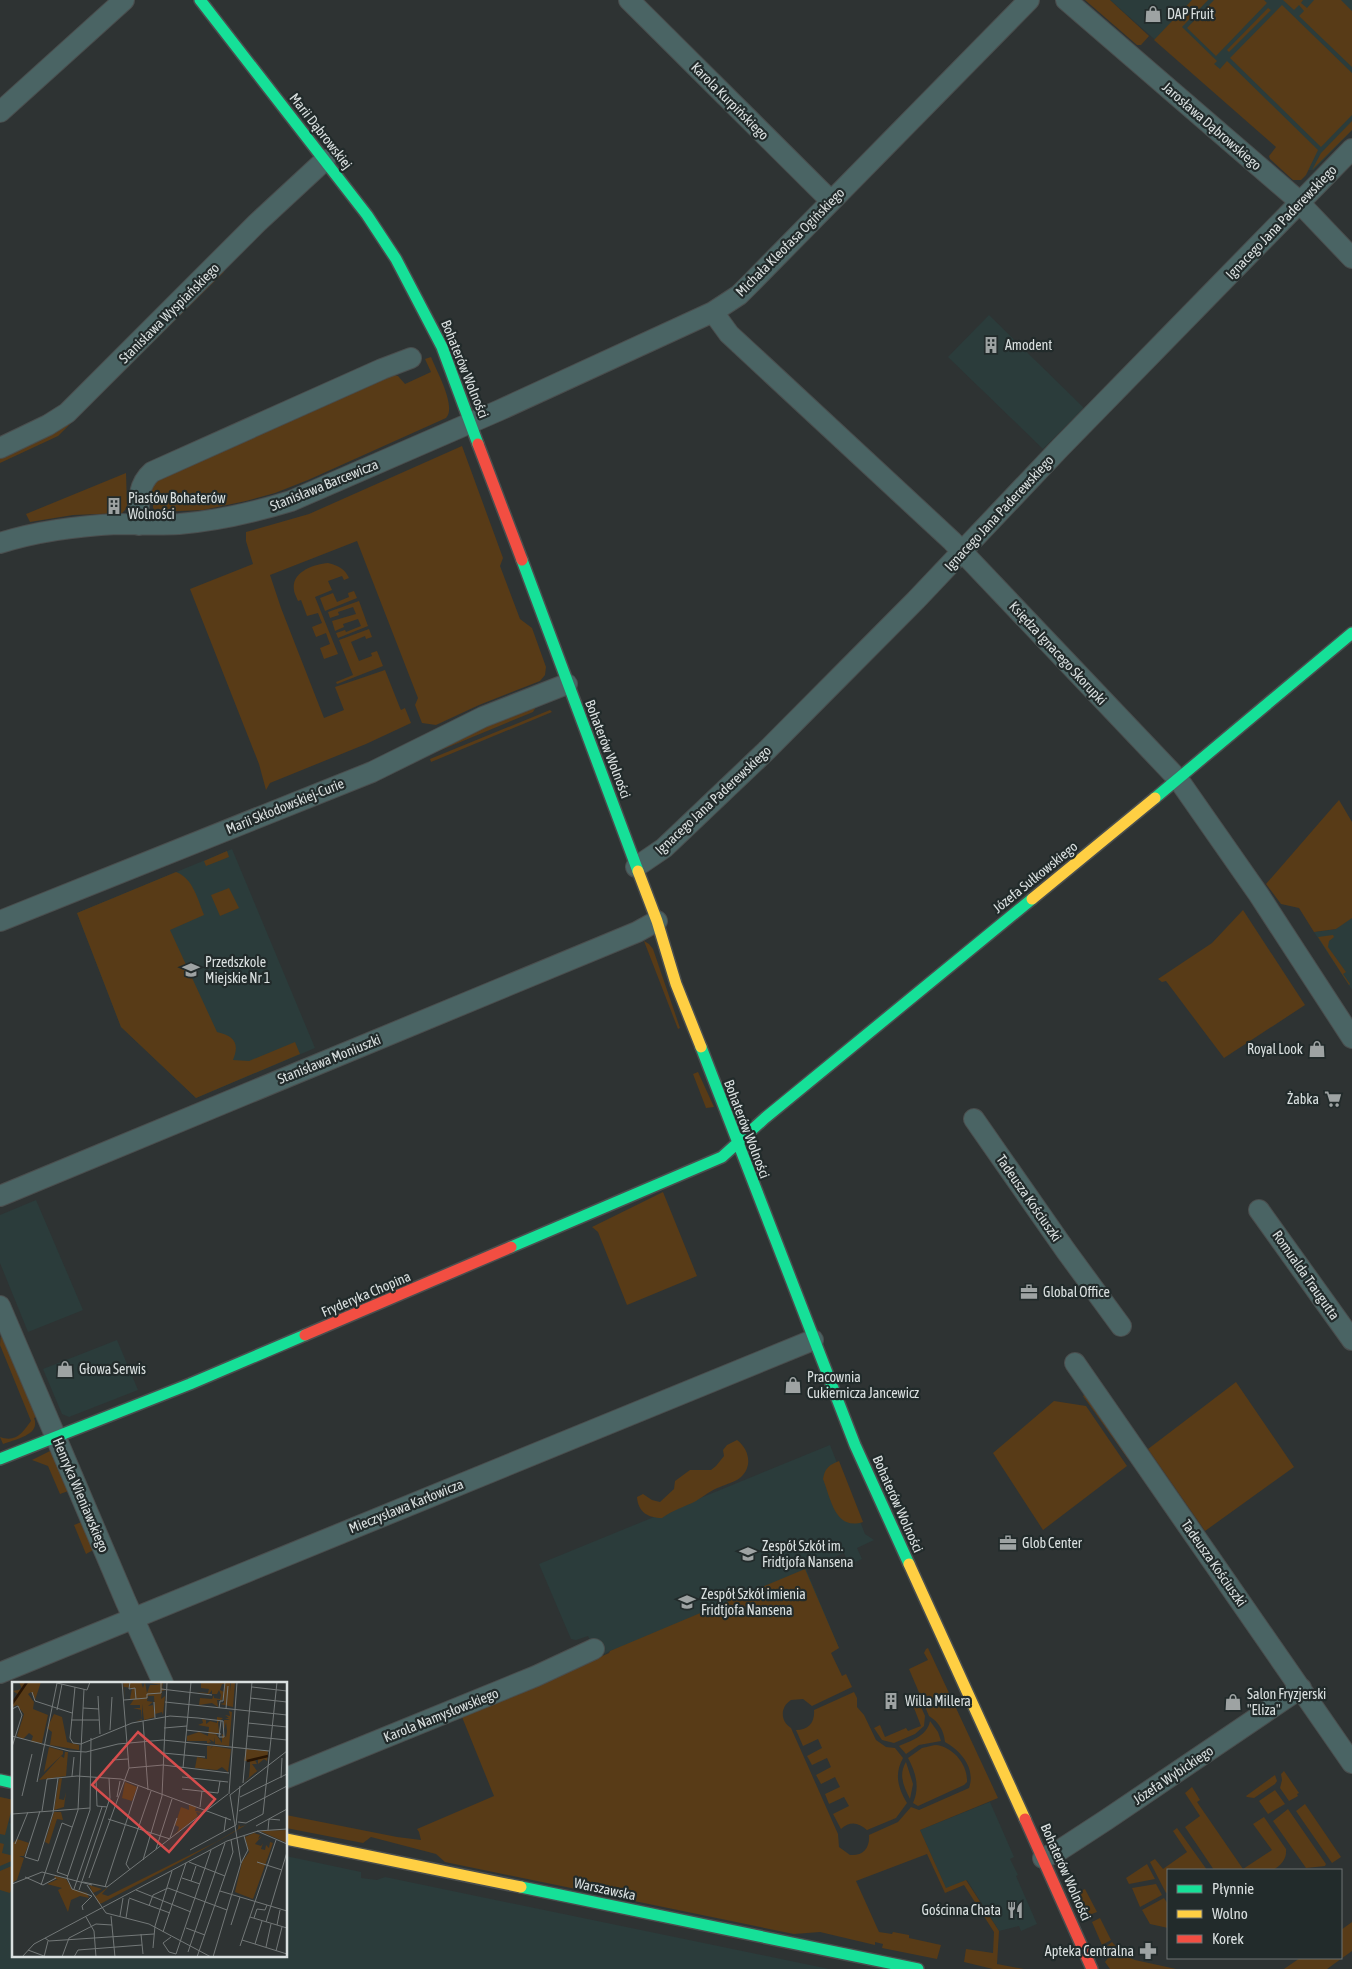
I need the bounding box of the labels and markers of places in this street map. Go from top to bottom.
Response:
shop icon: DAP Fruit [1143,4,1163,24]
place label: DAP Fruit [1167,6,1214,22]
building icon: Amodent [981,335,1001,355]
place label: Amodent [1005,337,1052,353]
place label: Piastów Bohaterów Wolności [128,490,226,522]
building icon: Piastów Bohaterów Wolności [104,496,124,516]
place label: Przedszkole Miejskie Nr 1 [205,954,270,986]
school or university icon: Przedszkole Miejskie Nr 1 [181,960,201,980]
shop icon: Royal Look [1307,1039,1327,1059]
place label: Royal Look [1247,1041,1303,1057]
supermarket icon: Żabka [1323,1089,1343,1109]
place label: Żabka [1287,1091,1319,1107]
office icon: Global Office [1019,1282,1039,1302]
place label: Global Office [1043,1284,1110,1300]
shop icon: Głowa Serwis [55,1359,75,1379]
place label: Głowa Serwis [79,1361,146,1377]
place label: Pracownia Cukiernicza Jancewicz [807,1369,919,1401]
shop icon: Pracownia Cukiernicza Jancewicz [783,1375,803,1395]
office icon: Glob Center [998,1533,1018,1553]
place label: Glob Center [1022,1535,1083,1551]
place label: Zespół Szkół im. Fridtjofa Nansena [762,1538,854,1570]
school or university icon: Zespół Szkół im. Fridtjofa Nansena [738,1544,758,1564]
place label: Zespół Szkół imienia Fridtjofa Nansena [701,1586,806,1618]
school or university icon: Zespół Szkół imienia Fridtjofa Nansena [677,1592,697,1612]
place label: Salon Fryzjerski "Eliza" [1247,1686,1326,1718]
building icon: Willa Millera [881,1691,901,1711]
shop icon: Salon Fryzjerski "Eliza" [1223,1692,1243,1712]
place label: Willa Millera [905,1693,971,1709]
restaurant icon: Gościnna Chata [1005,1900,1025,1920]
place label: Gościnna Chata [922,1902,1001,1918]
pharmacy icon: Apteka Centralna [1138,1941,1158,1961]
place label: Apteka Centralna [1045,1943,1134,1959]

